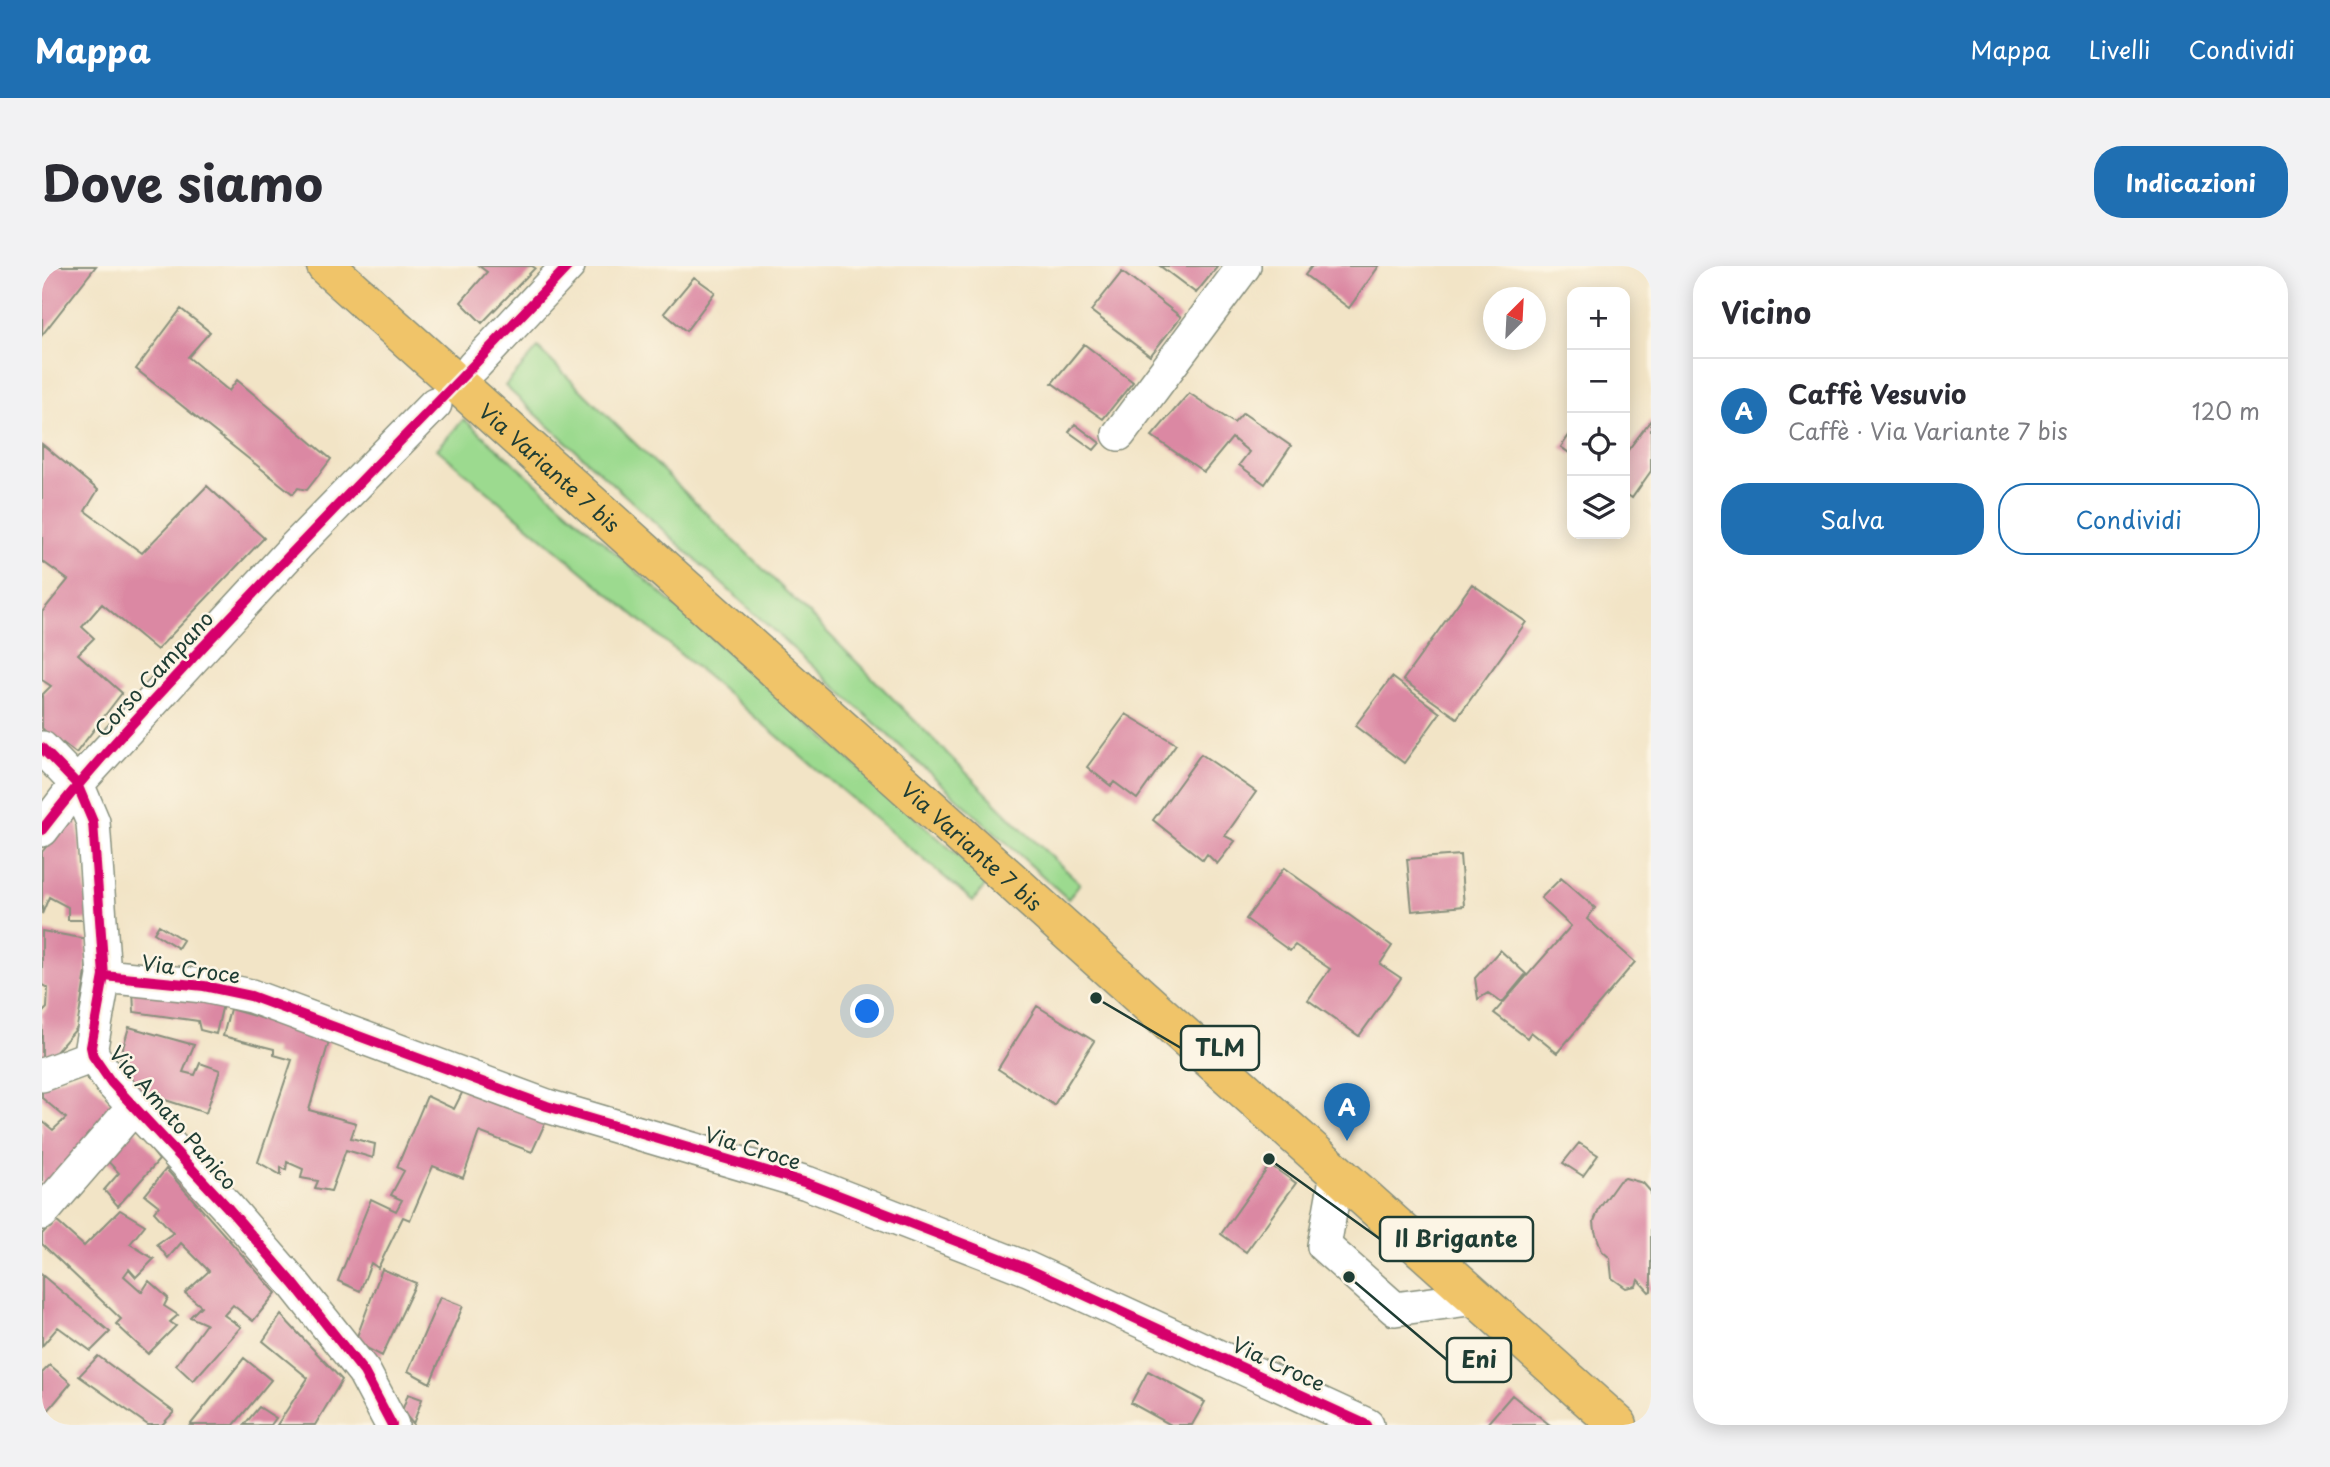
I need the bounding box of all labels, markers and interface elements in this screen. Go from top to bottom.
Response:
text: Mappa [35,24,151,74]
text: Mappa [1971,31,2050,67]
text: Livelli [2088,31,2151,67]
text: Condividi [2189,31,2295,67]
text: Dove siamo [42,145,323,219]
button: Indicazioni [2094,146,2288,218]
north arrow [1483,287,1546,350]
map controls [1567,287,1630,539]
button: + [1567,287,1630,350]
text: Vicino [1721,289,1811,334]
button: − [1567,350,1630,413]
text: Caffè Vesuvio [1788,374,1966,413]
text: A [1735,393,1753,428]
text: 120 m [2192,393,2260,428]
street label: Via Variante 7 bis [472,395,628,539]
button: locate [1567,413,1630,476]
text: Caffè · Via Variante 7 bis [1788,413,2068,448]
button: layers [1567,476,1630,539]
button: Salva [1721,483,1984,555]
button: Condividi [1998,483,2260,555]
street label: Corso Campano [86,603,220,743]
street label: Via Variante 7 bis [894,773,1050,918]
street label: Via Croce [139,945,243,991]
your location [850,994,884,1028]
callout: TLM [1181,1026,1259,1070]
text: TLM [1195,1029,1245,1064]
street label: Via Amato Panico [102,1038,246,1196]
pin: A [1324,1083,1370,1141]
street label: Via Croce [701,1117,805,1177]
callout: Il Brigante [1380,1217,1533,1261]
text: Il Brigante [1394,1220,1518,1255]
street label: Via Croce [1227,1327,1331,1399]
callout: Eni [1447,1338,1511,1382]
text: Eni [1461,1341,1497,1376]

